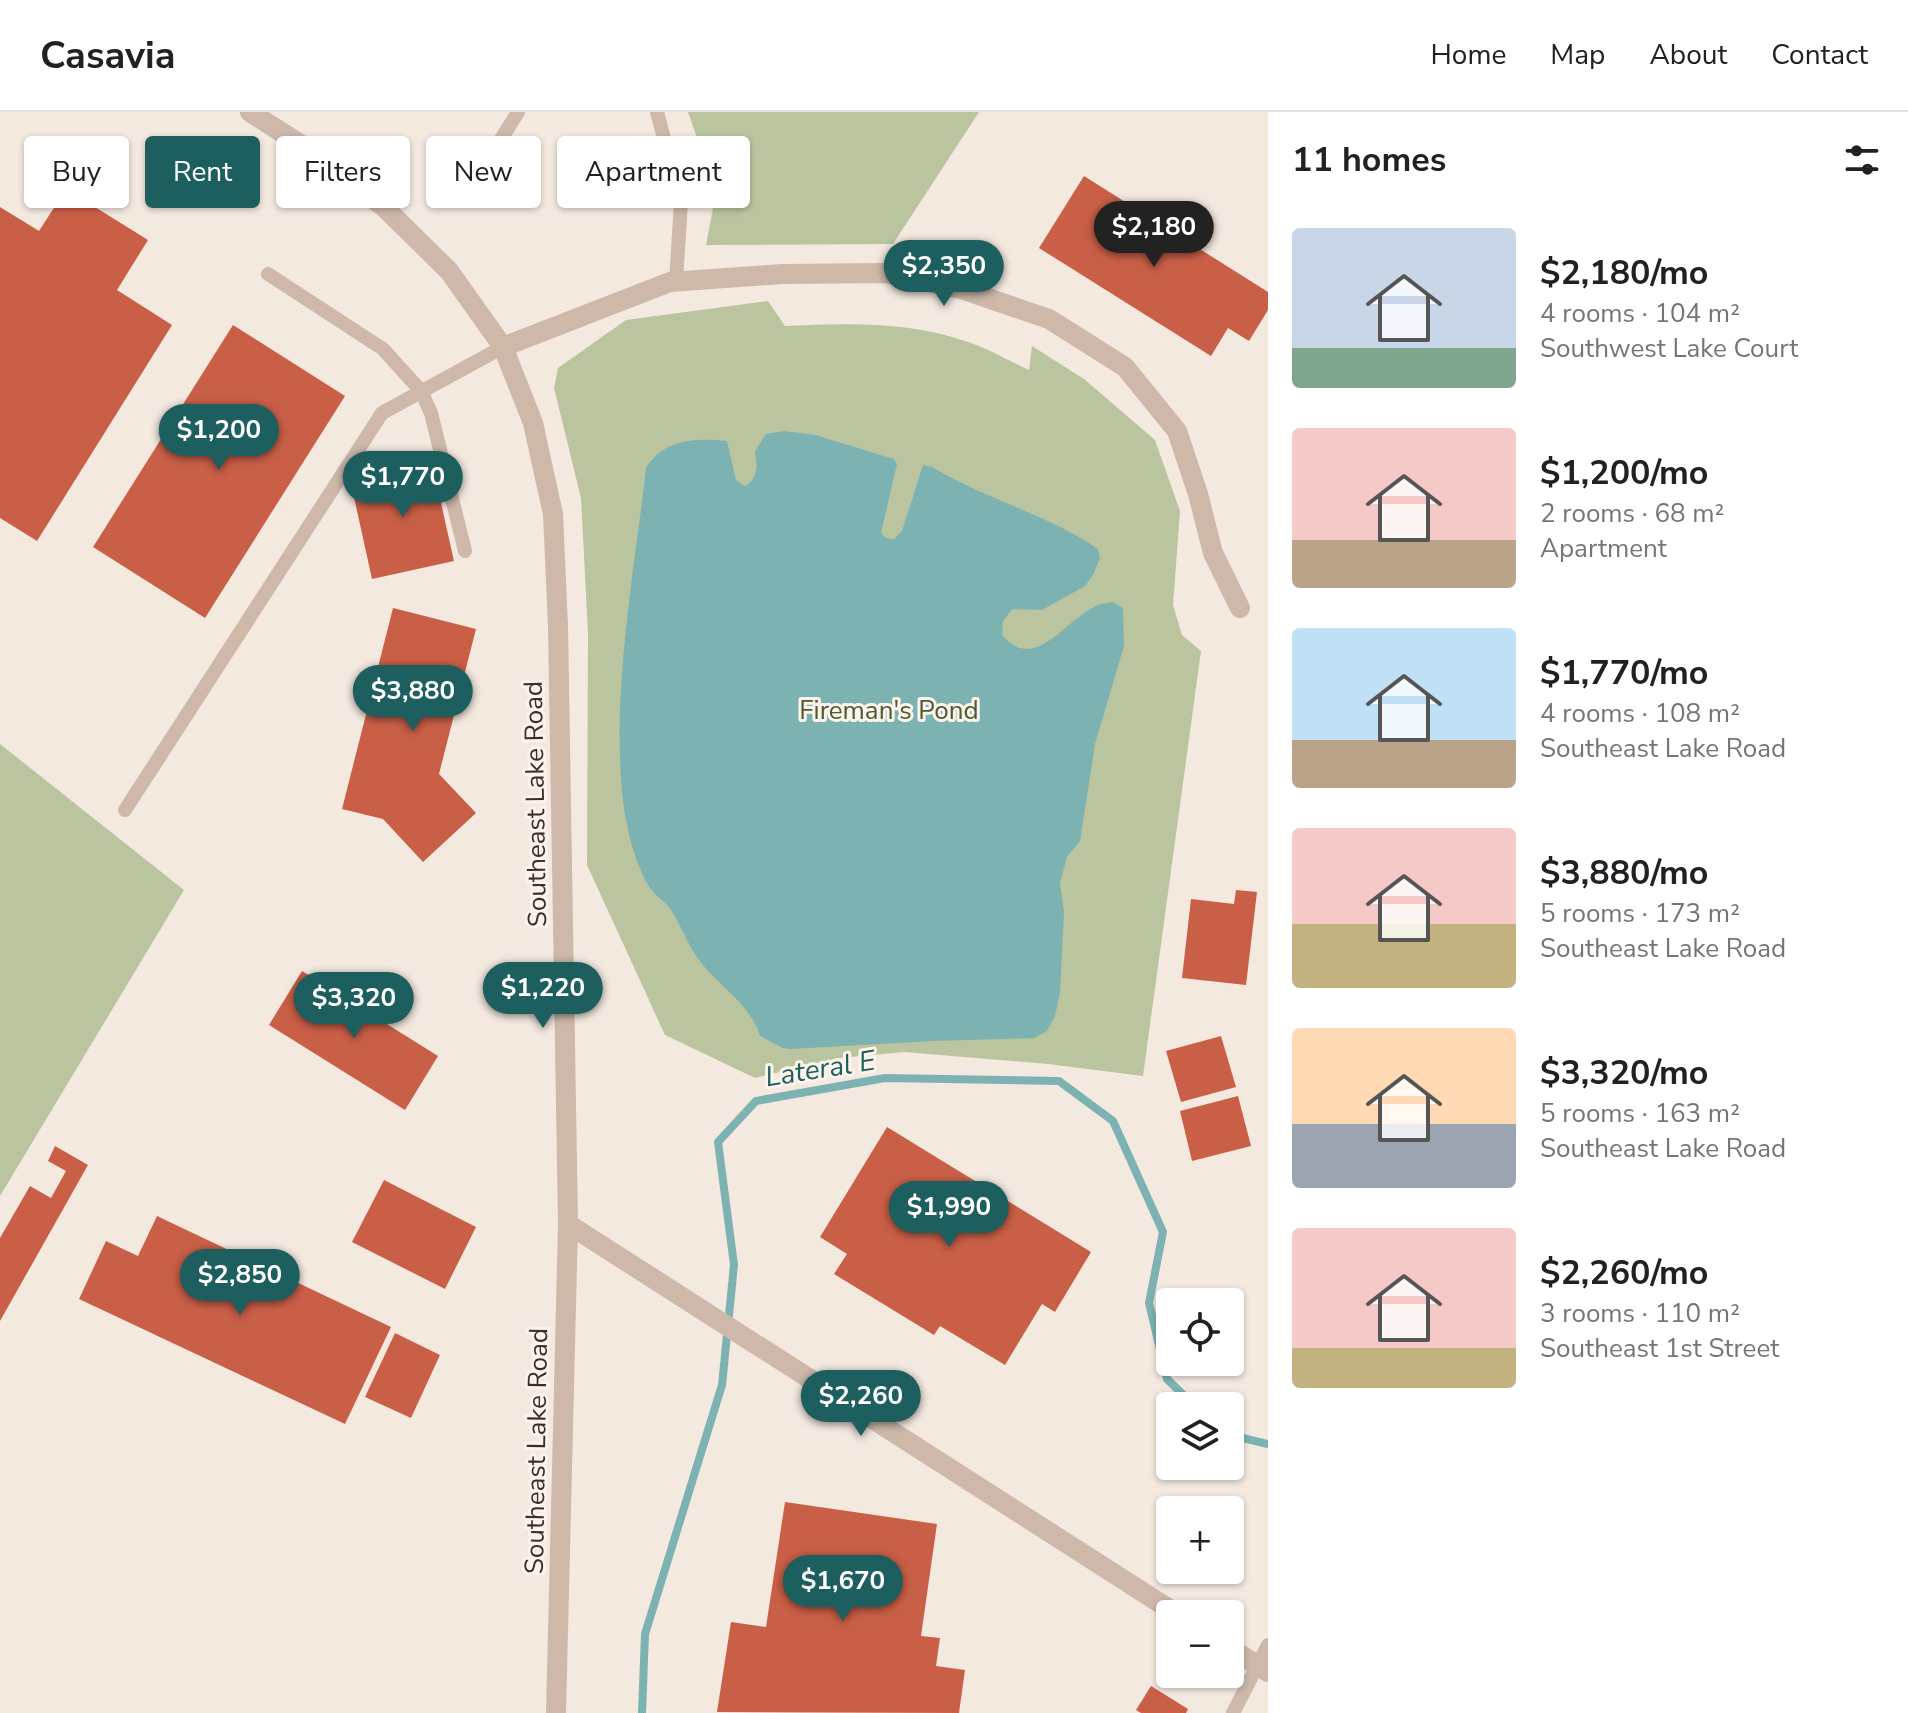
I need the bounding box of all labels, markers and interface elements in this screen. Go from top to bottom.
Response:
text: Casavia [40,30,176,81]
text: Home [1431,36,1506,74]
text: Map [1550,36,1605,74]
text: About [1649,36,1727,74]
text: Contact [1771,36,1868,74]
chip: Buy [24,136,129,208]
chip: Rent [145,136,260,208]
chip: Filters [276,136,410,208]
chip: New [426,136,541,208]
chip: Apartment [557,136,750,208]
text: 11 homes [1292,137,1446,183]
icon: filters [1840,138,1884,182]
pin: $2,180 [1089,201,1219,269]
text: $2,180 [1112,209,1196,244]
pin: $2,350 [879,240,1009,308]
text: $2,350 [902,248,986,283]
text: $2,180/mo [1540,250,1708,296]
icon: home [1356,260,1452,356]
text: 4 rooms · 104 m² [1540,296,1740,331]
text: Southwest Lake Court [1540,331,1798,366]
pin: $1,200 [154,404,284,472]
text: $1,200 [177,412,261,447]
text: $1,200/mo [1540,450,1708,496]
pin: $1,770 [338,451,468,519]
text: $1,770 [361,459,445,494]
icon: home [1356,460,1452,556]
text: 2 rooms · 68 m² [1540,496,1724,531]
text: Apartment [1540,531,1667,566]
text: $1,770/mo [1540,650,1708,696]
icon: home [1356,660,1452,756]
pin: $3,880 [348,665,478,733]
text: $3,880 [371,673,455,708]
street label: Southeast Lake Road [516,681,555,927]
park label: Fireman's Pond [799,693,979,728]
text: 4 rooms · 108 m² [1540,696,1740,731]
text: Southeast Lake Road [1540,731,1786,766]
text: $3,880/mo [1540,850,1708,896]
icon: home [1356,860,1452,956]
text: 5 rooms · 173 m² [1540,896,1740,931]
text: Southeast Lake Road [1540,931,1786,966]
pin: $1,220 [478,962,608,1030]
text: $1,220 [501,970,585,1005]
pin: $3,320 [289,972,419,1040]
text: $3,320 [312,980,396,1015]
water label: Lateral E [762,1041,879,1096]
text: $3,320/mo [1540,1050,1708,1096]
icon: home [1356,1060,1452,1156]
text: 5 rooms · 163 m² [1540,1096,1740,1131]
text: Southeast Lake Road [1540,1131,1786,1166]
pin: $1,990 [884,1181,1014,1249]
text: $1,990 [907,1189,991,1224]
pin: $2,850 [175,1249,305,1317]
text: $2,260/mo [1540,1250,1708,1296]
text: $2,850 [198,1257,282,1292]
icon: home [1356,1260,1452,1356]
map controls [1156,1288,1244,1688]
button: locate [1156,1288,1244,1376]
text: 3 rooms · 110 m² [1540,1296,1740,1331]
street label: Southeast Lake Road [517,1328,556,1574]
text: Southeast 1st Street [1540,1331,1779,1366]
pin: $2,260 [796,1370,926,1438]
text: $2,260 [819,1378,903,1413]
button: layers [1156,1392,1244,1480]
button: + [1156,1496,1244,1584]
pin: $1,670 [778,1555,908,1623]
text: $1,670 [801,1563,885,1598]
button: − [1156,1600,1244,1688]

